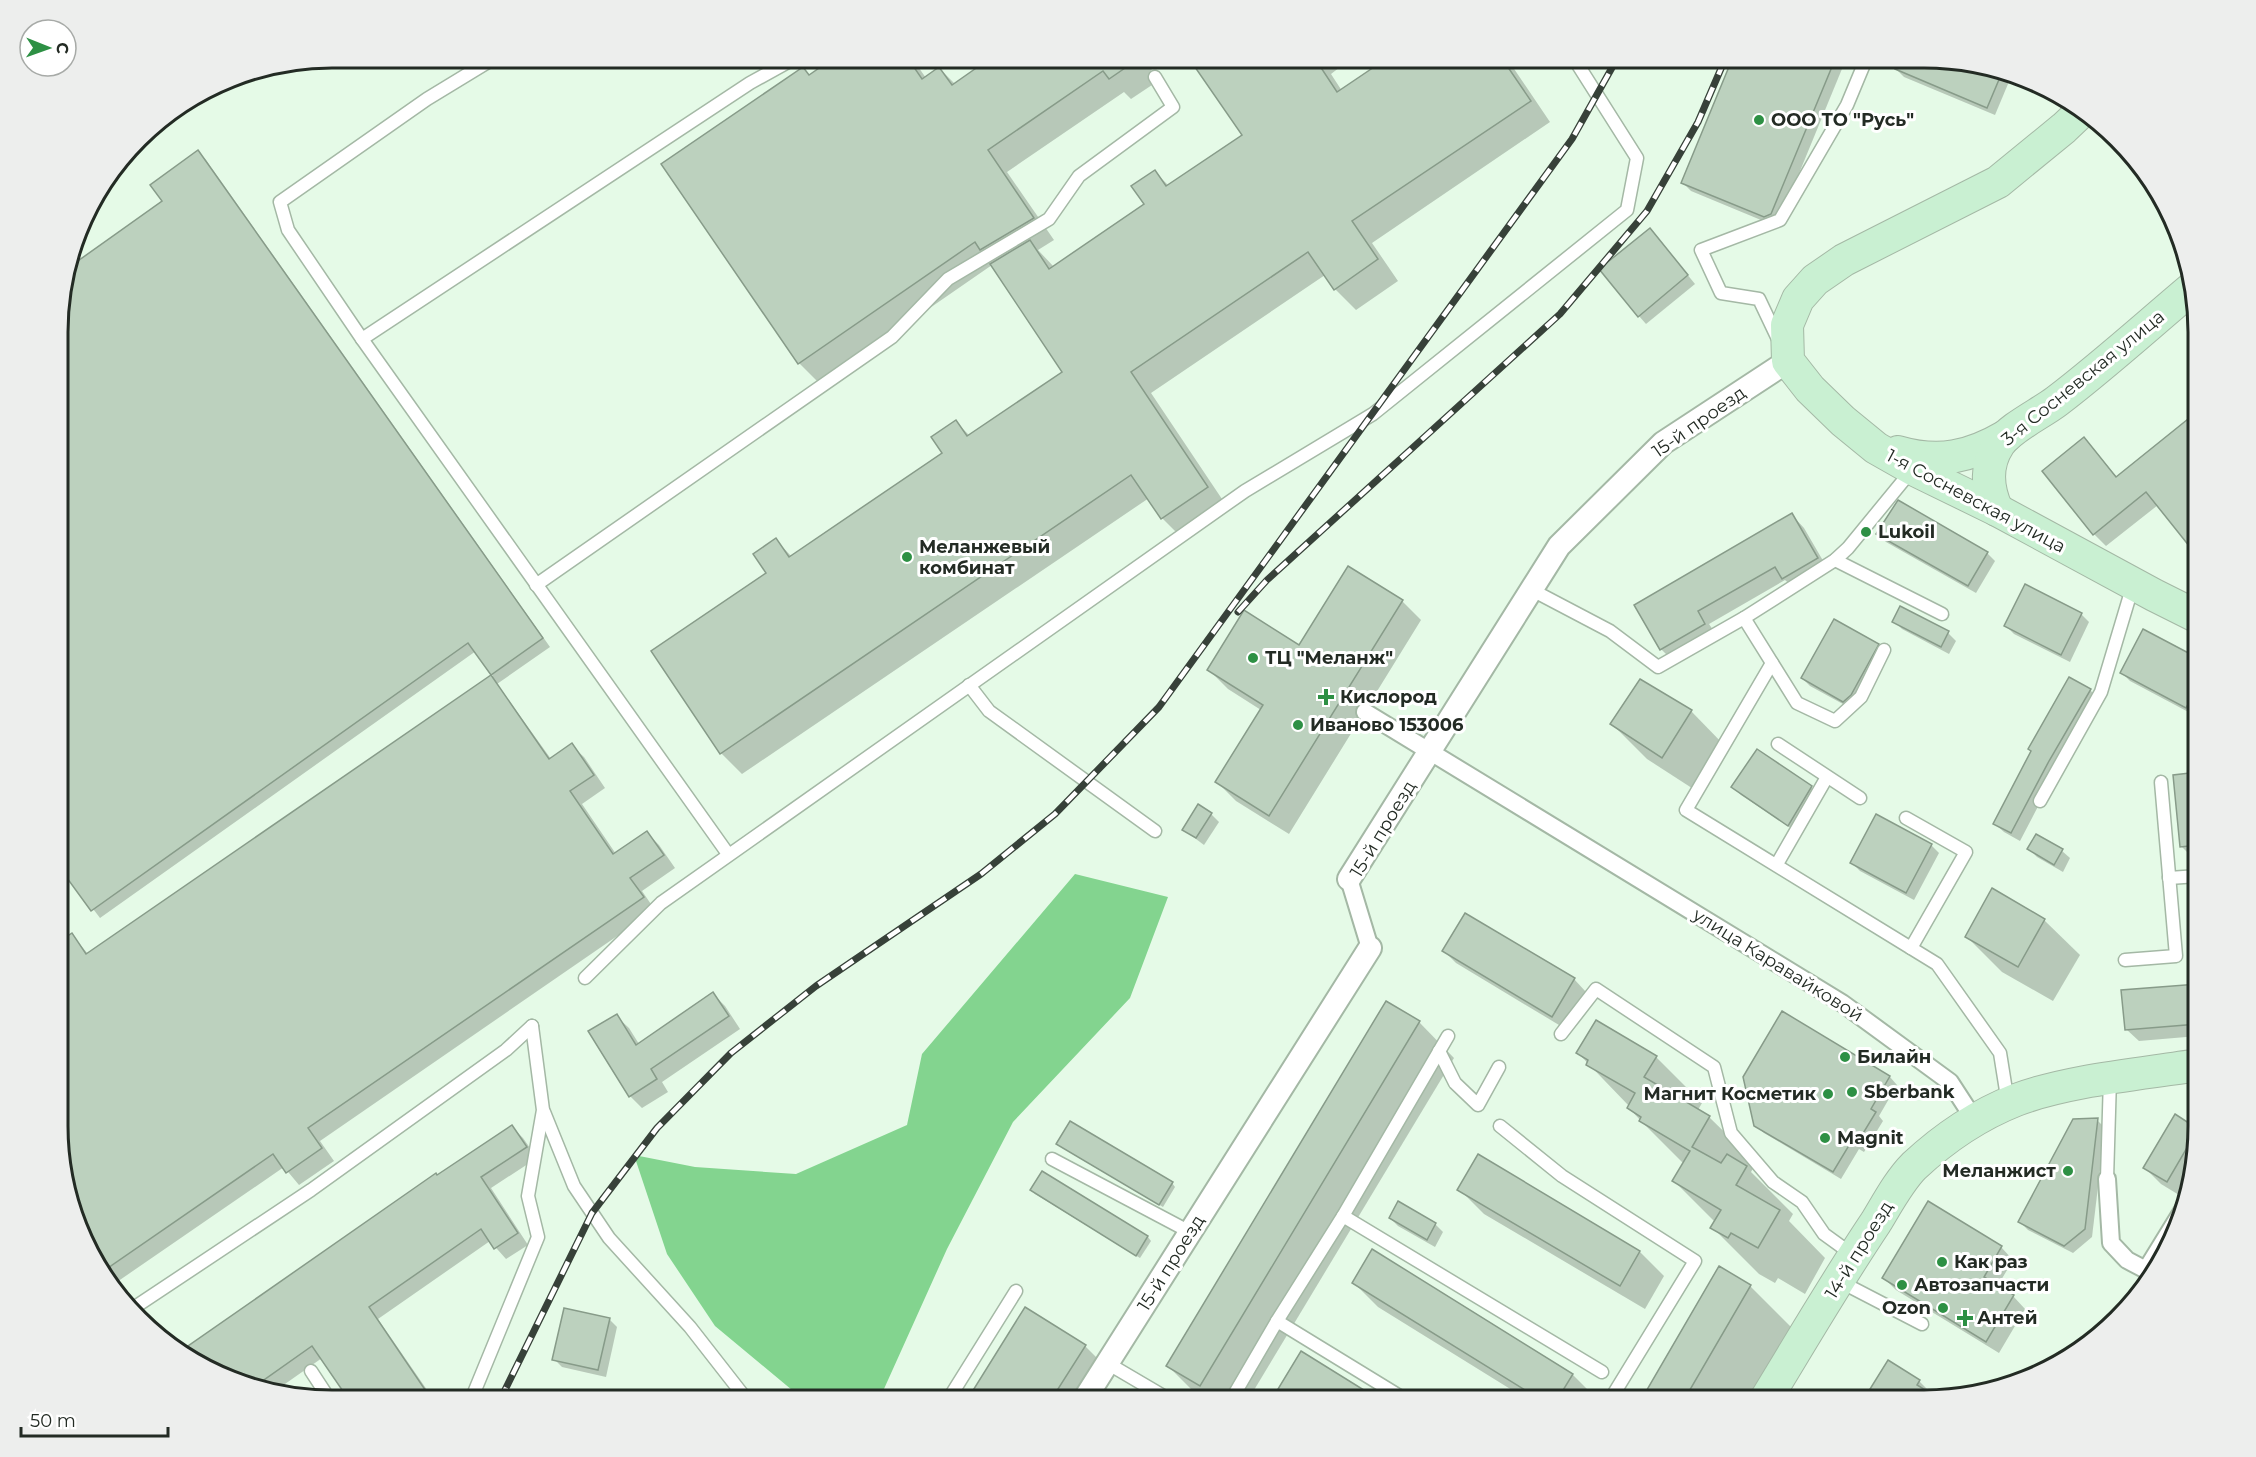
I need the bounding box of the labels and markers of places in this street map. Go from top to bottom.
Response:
place label: ООО ТО "Русь" [1771,109,1914,131]
marker: ООО ТО "Русь" [1752,113,1766,127]
place label: Lukoil [1878,521,1935,543]
marker: Lukoil [1859,525,1873,539]
place label: Меланжевый комбинат [919,536,1050,579]
marker: Меланжевый комбинат [900,550,914,564]
place label: ТЦ "Меланж" [1265,647,1393,669]
marker: ТЦ "Меланж" [1246,651,1260,665]
place label: Кислород [1340,686,1437,708]
marker: Кислород [1317,688,1335,706]
place label: Иваново 153006 [1310,714,1464,736]
marker: Иваново 153006 [1291,718,1305,732]
place label: Билайн [1857,1046,1931,1068]
marker: Билайн [1838,1050,1852,1064]
place label: Sberbank [1864,1081,1955,1103]
place label: Магнит Косметик [1644,1083,1816,1105]
marker: Sberbank [1845,1085,1859,1099]
marker: Магнит Косметик [1821,1087,1835,1101]
place label: Magnit [1837,1127,1904,1149]
marker: Magnit [1818,1131,1832,1145]
place label: Меланжист [1942,1160,2056,1182]
marker: Меланжист [2061,1164,2075,1178]
place label: Как раз [1954,1251,2028,1273]
marker: Как раз [1935,1255,1949,1269]
place label: Автозапчасти [1914,1274,2049,1296]
marker: Автозапчасти [1895,1278,1909,1292]
place label: Ozon [1882,1297,1931,1319]
marker: Ozon [1936,1301,1950,1315]
place label: Антей [1977,1307,2037,1329]
marker: Антей [1958,1311,1972,1325]

